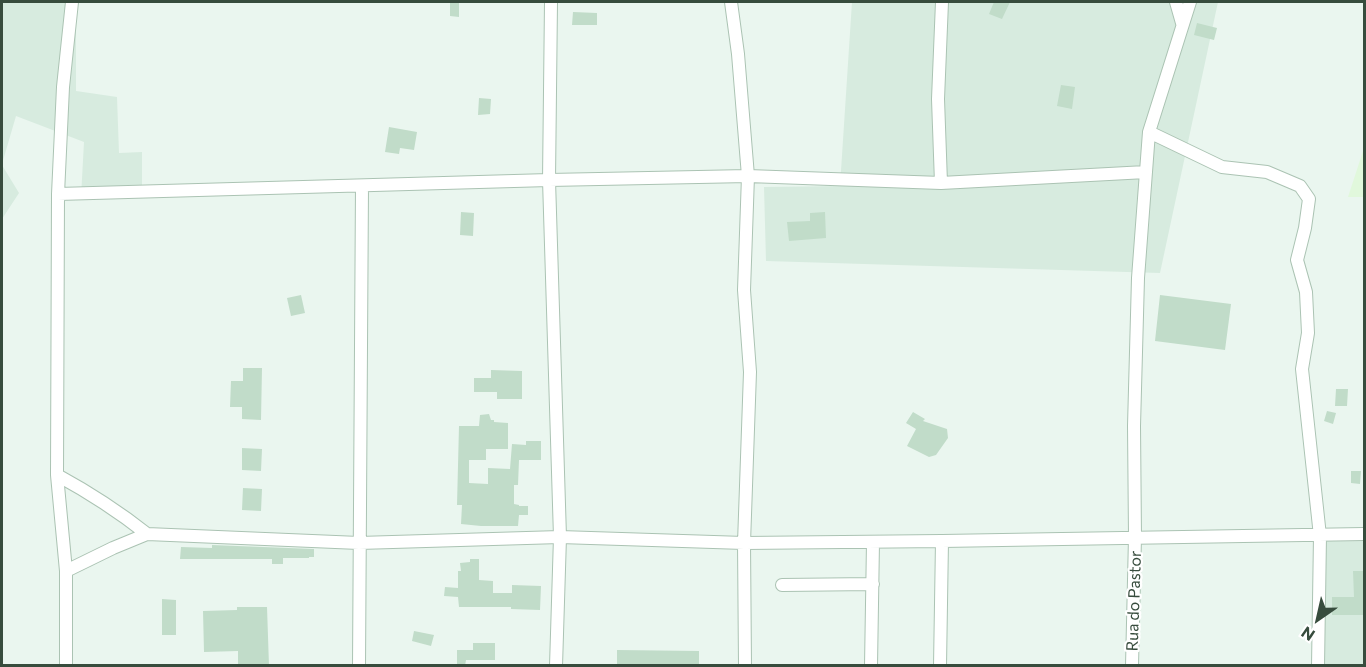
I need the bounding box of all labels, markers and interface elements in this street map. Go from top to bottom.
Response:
street label: Rua do Pastor [1123,550,1145,652]
north arrow [1288,589,1348,649]
text: N [1297,623,1318,646]

